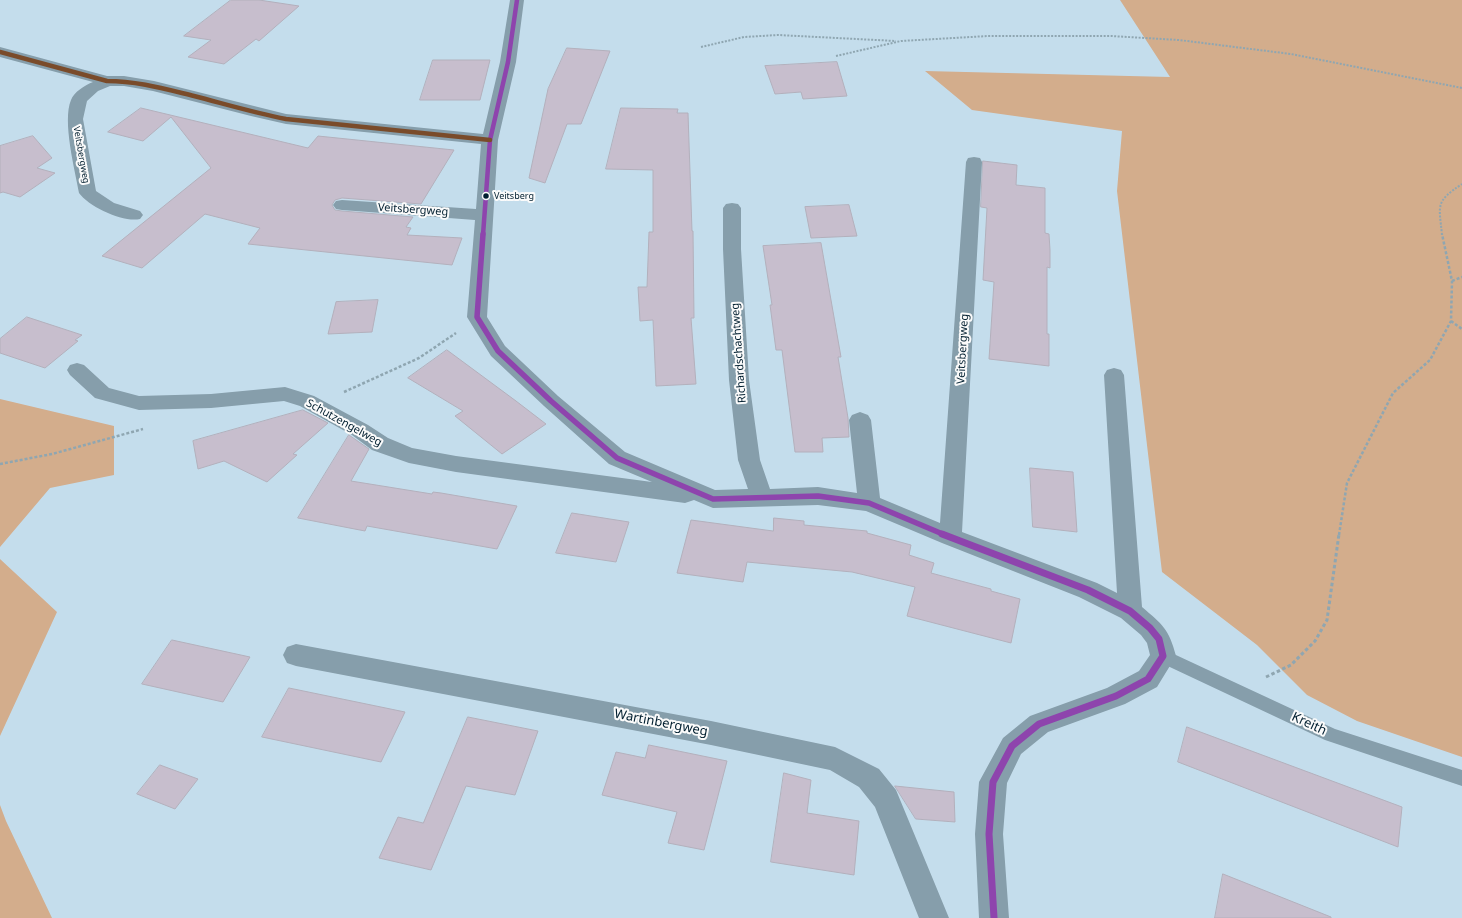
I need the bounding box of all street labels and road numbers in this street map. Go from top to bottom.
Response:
street label: Veitsbergweg [71,126,91,184]
street label: Veitsbergweg [377,201,449,219]
street label: Richardschachtweg [729,303,749,403]
street label: Veitsbergweg [955,313,971,385]
street label: Schutzengelweg [304,397,384,449]
street label: Wartinbergweg [613,706,709,740]
street label: Kreith [1289,709,1329,739]

